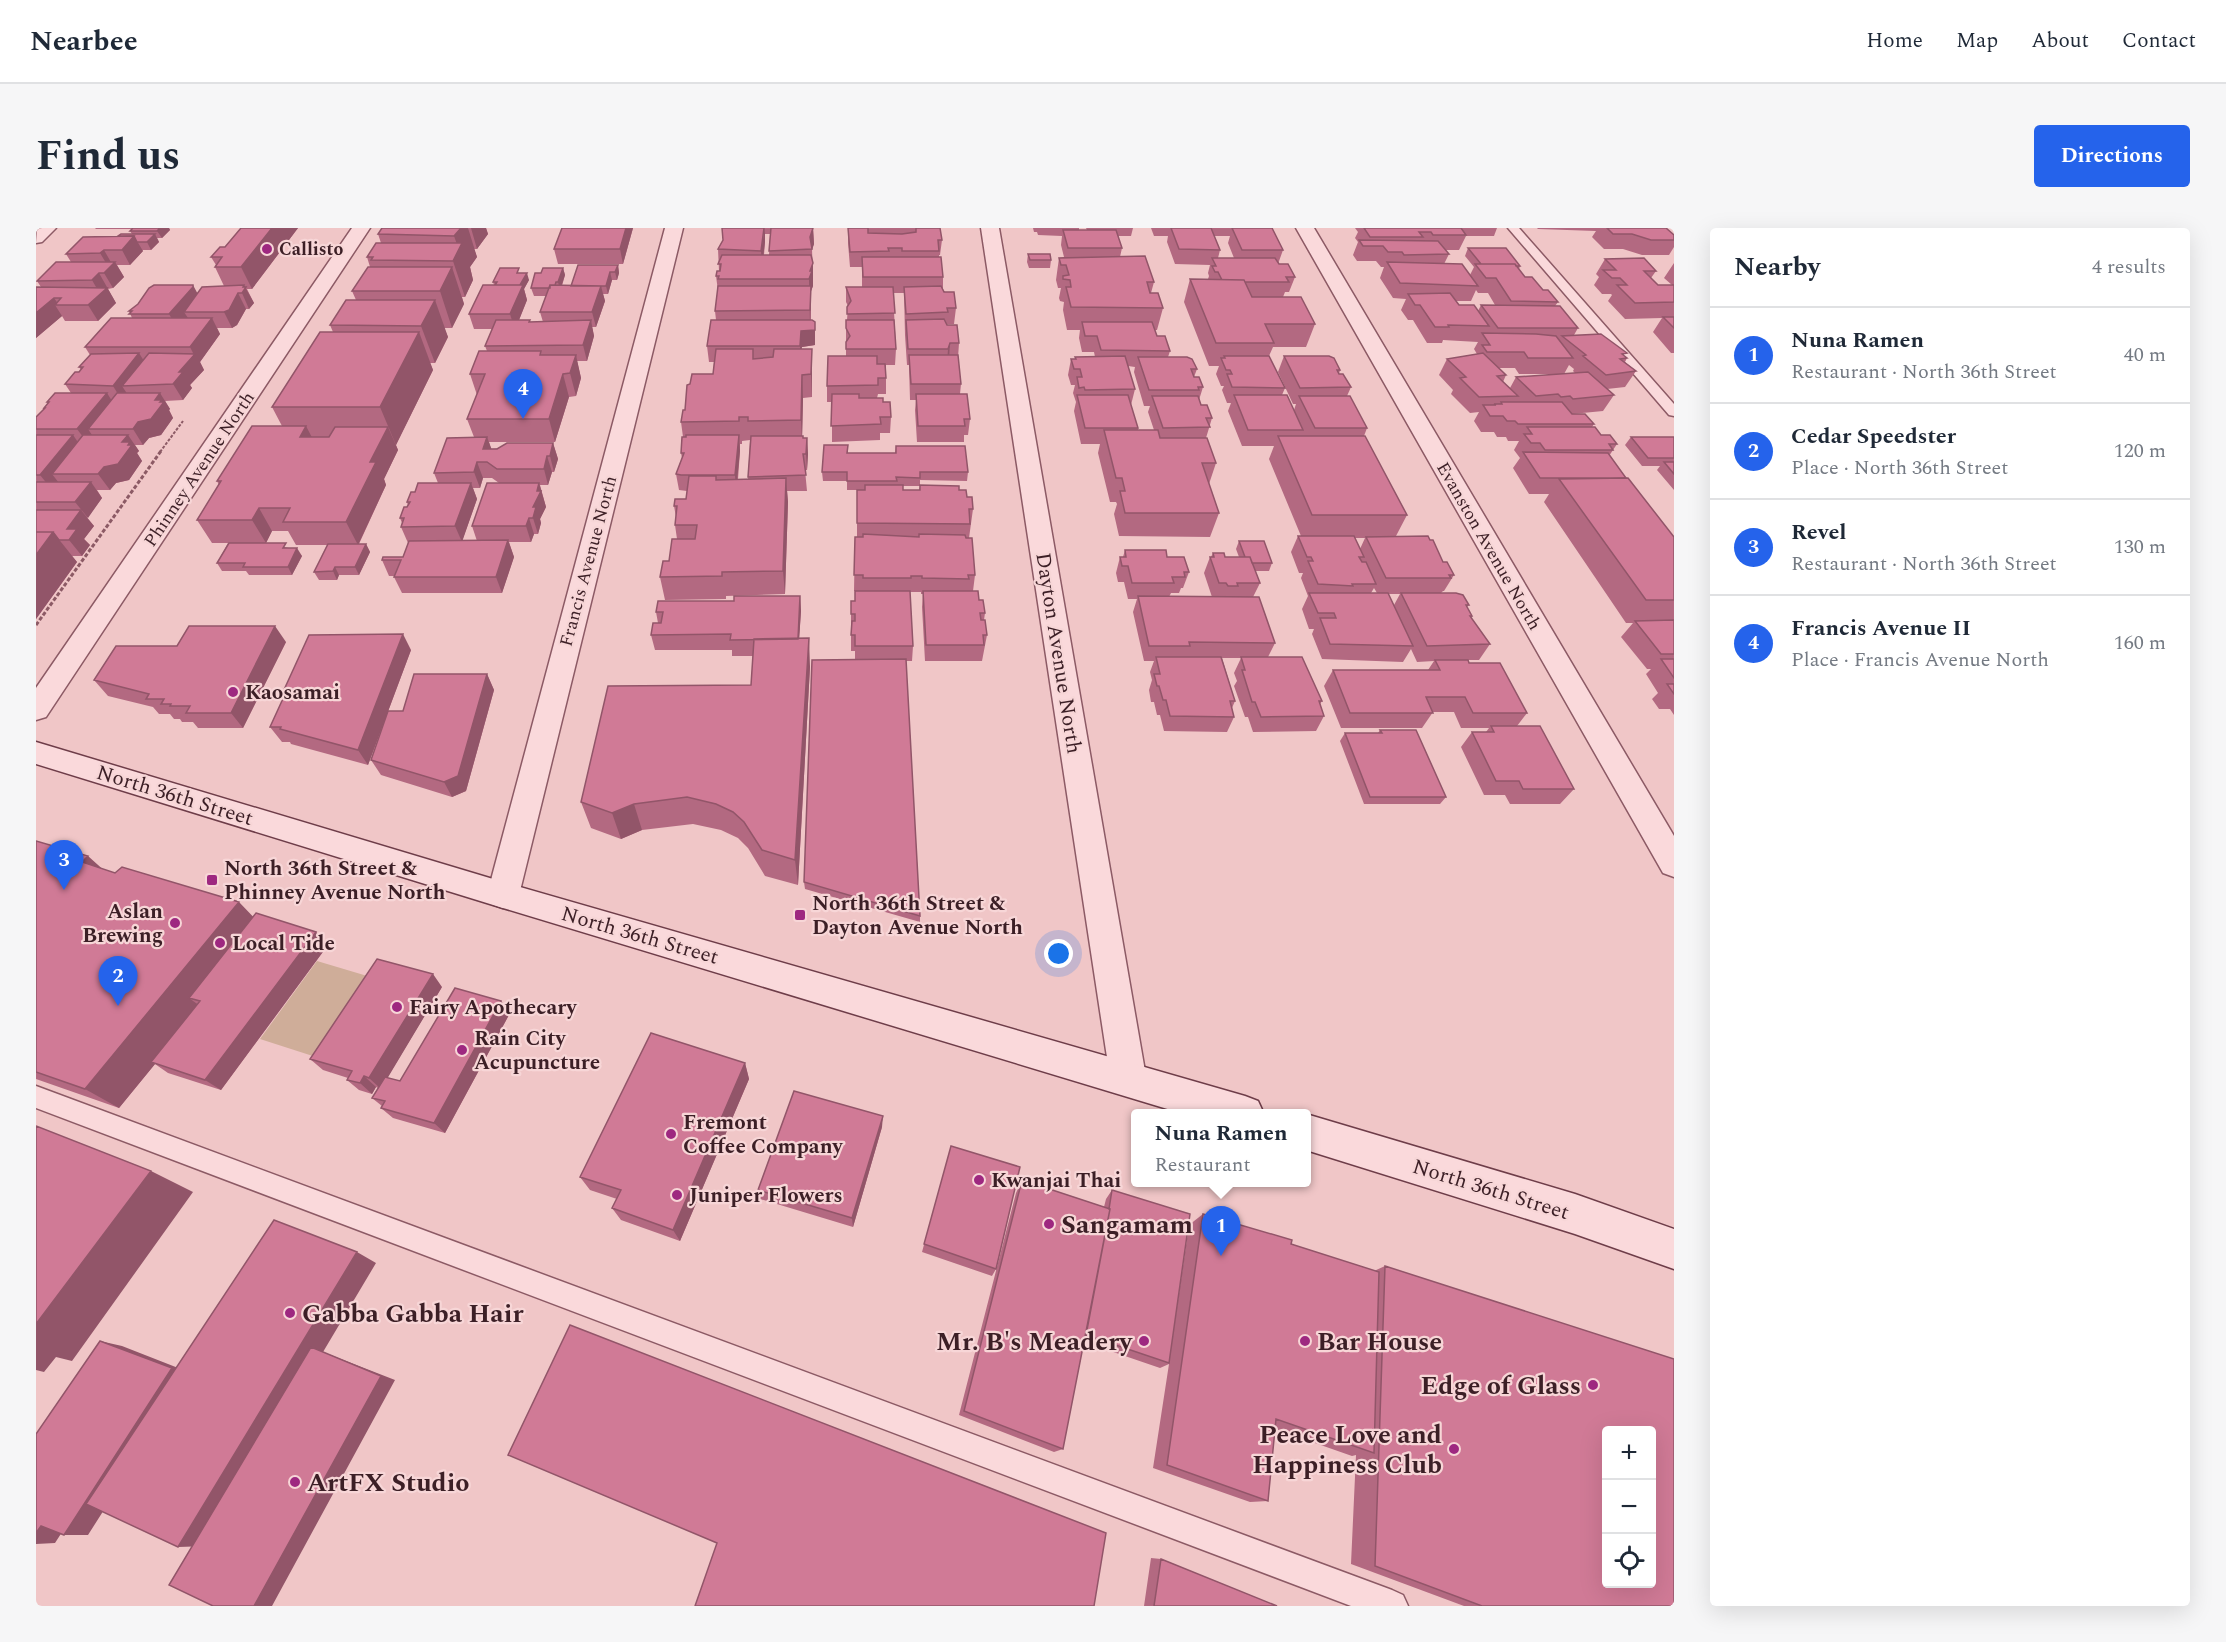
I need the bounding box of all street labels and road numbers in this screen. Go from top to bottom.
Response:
street label: Phinney Avenue North [137,386,262,552]
street label: Evanston Avenue North [1429,457,1548,635]
street label: Francis Avenue North [553,473,624,649]
street label: Dayton Avenue North [1026,550,1090,756]
street label: North 36th Street [92,757,257,835]
street label: North 36th Street [557,898,722,974]
street label: North 36th Street [1408,1151,1573,1229]

